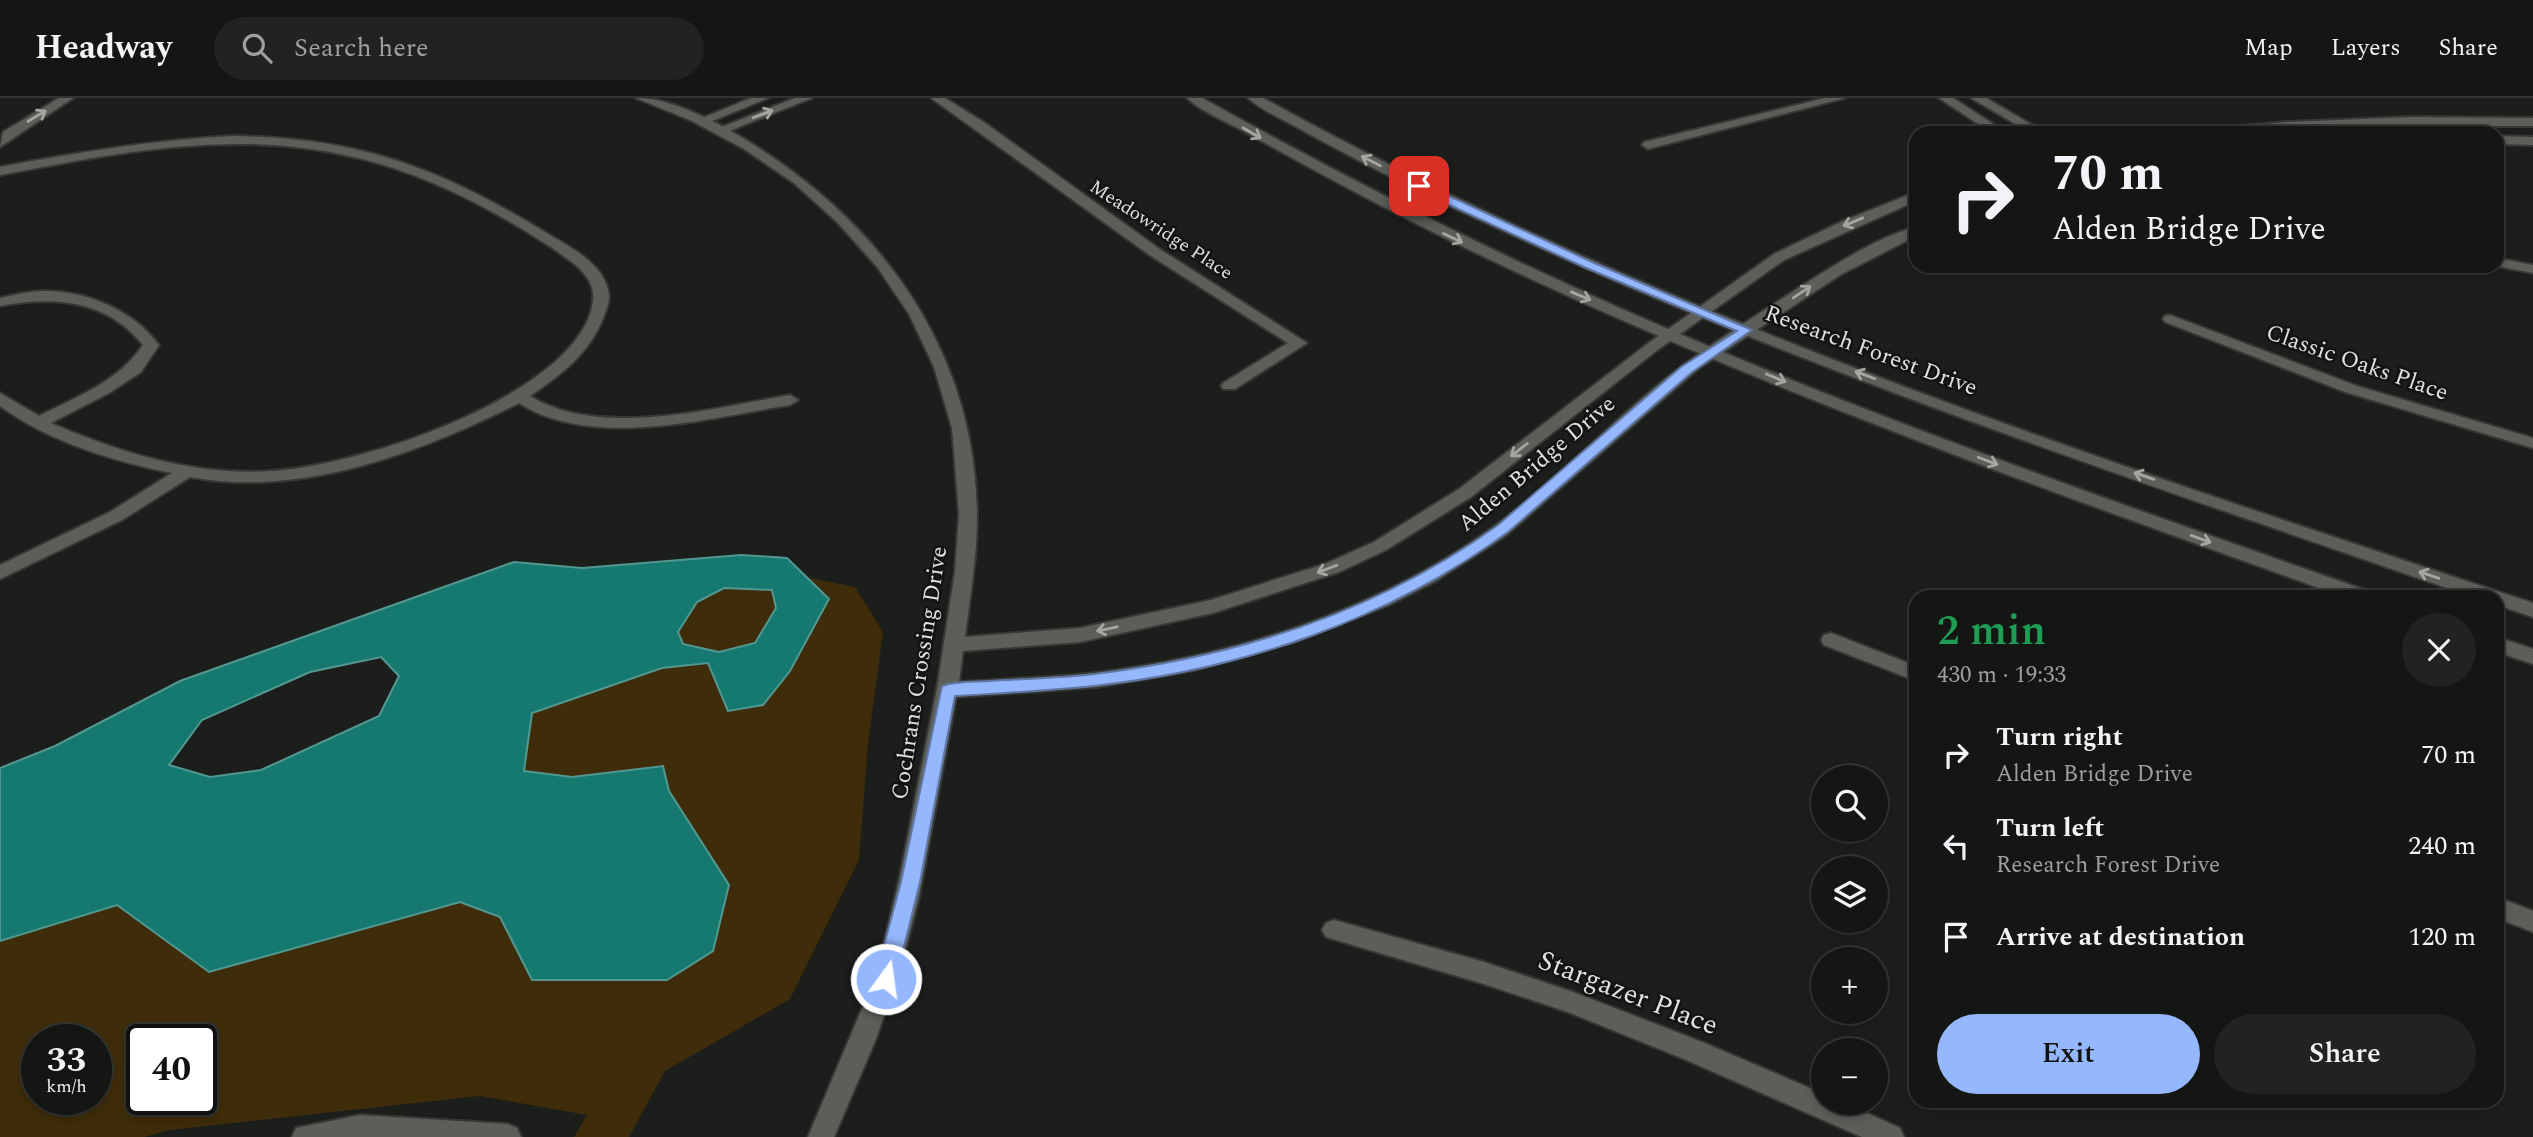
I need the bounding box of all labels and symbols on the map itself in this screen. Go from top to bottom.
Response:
one-way arrow [752,107,773,119]
one-way arrow [26,109,46,123]
one-way arrow [1241,126,1261,140]
one-way arrow [1361,154,1382,168]
pin [1389,156,1449,216]
street label: Meadowridge Place [1084,173,1238,287]
one-way arrow [1843,216,1864,229]
one-way arrow [1442,232,1463,245]
one-way arrow [1792,285,1811,299]
one-way arrow [1570,291,1592,304]
street label: Research Forest Drive [1760,296,1982,406]
street label: Classic Oaks Place [2261,315,2453,411]
one-way arrow [1854,368,1876,380]
one-way arrow [1765,373,1786,386]
street label: Alden Bridge Drive [1450,387,1624,541]
one-way arrow [1511,443,1529,458]
one-way arrow [1976,456,1998,469]
one-way arrow [2134,469,2156,481]
one-way arrow [2190,534,2212,546]
street label: Cochrans Crossing Drive [883,544,957,802]
one-way arrow [1316,564,1338,577]
one-way arrow [2418,568,2440,581]
one-way arrow [1096,622,1119,636]
street label: Stargazer Place [1532,939,1724,1047]
position arrow [849,942,923,1016]
speed limit sign: 40 [126,1024,217,1115]

